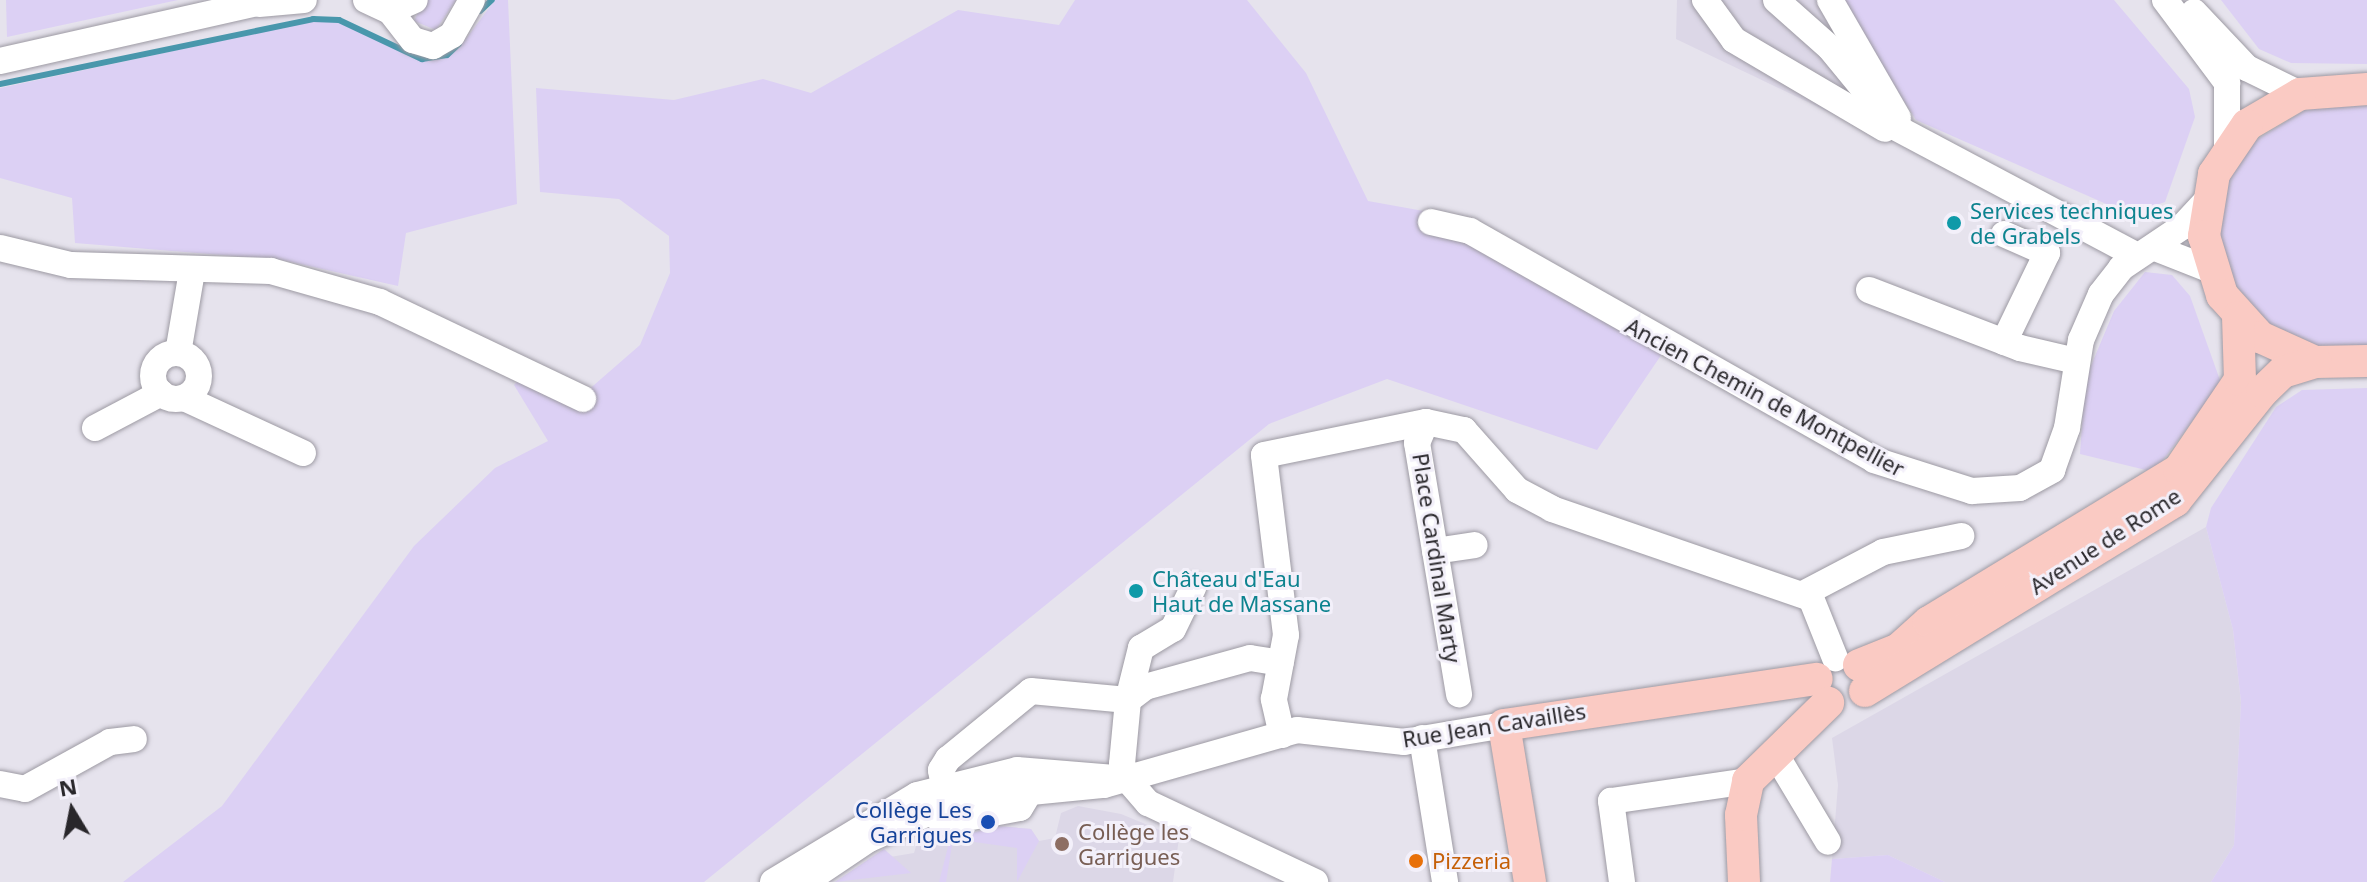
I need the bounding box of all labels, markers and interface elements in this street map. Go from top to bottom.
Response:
place label: Services techniques de Grabels [1970,197,2173,248]
marker: Services techniques de Grabels [1945,214,1963,232]
street label: Ancien Chemin de Montpellier [1621,312,1909,482]
street label: Place Cardinal Marty [1407,451,1467,665]
street label: Avenue de Rome [2025,482,2185,600]
place label: Château d'Eau Haut de Massane [1152,565,1331,616]
marker: Château d'Eau Haut de Massane [1127,582,1145,600]
street label: Rue Jean Cavaillès [1400,697,1588,753]
north arrow [32,770,112,850]
text: N [56,770,79,803]
place label: Collège Les Garrigues [855,796,972,848]
marker: Collège Les Garrigues [979,813,997,831]
place label: Collège les Garrigues [1078,818,1189,870]
marker: Collège les Garrigues [1053,835,1071,853]
place label: Pizzeria [1432,848,1511,874]
marker: Pizzeria [1407,852,1425,870]

